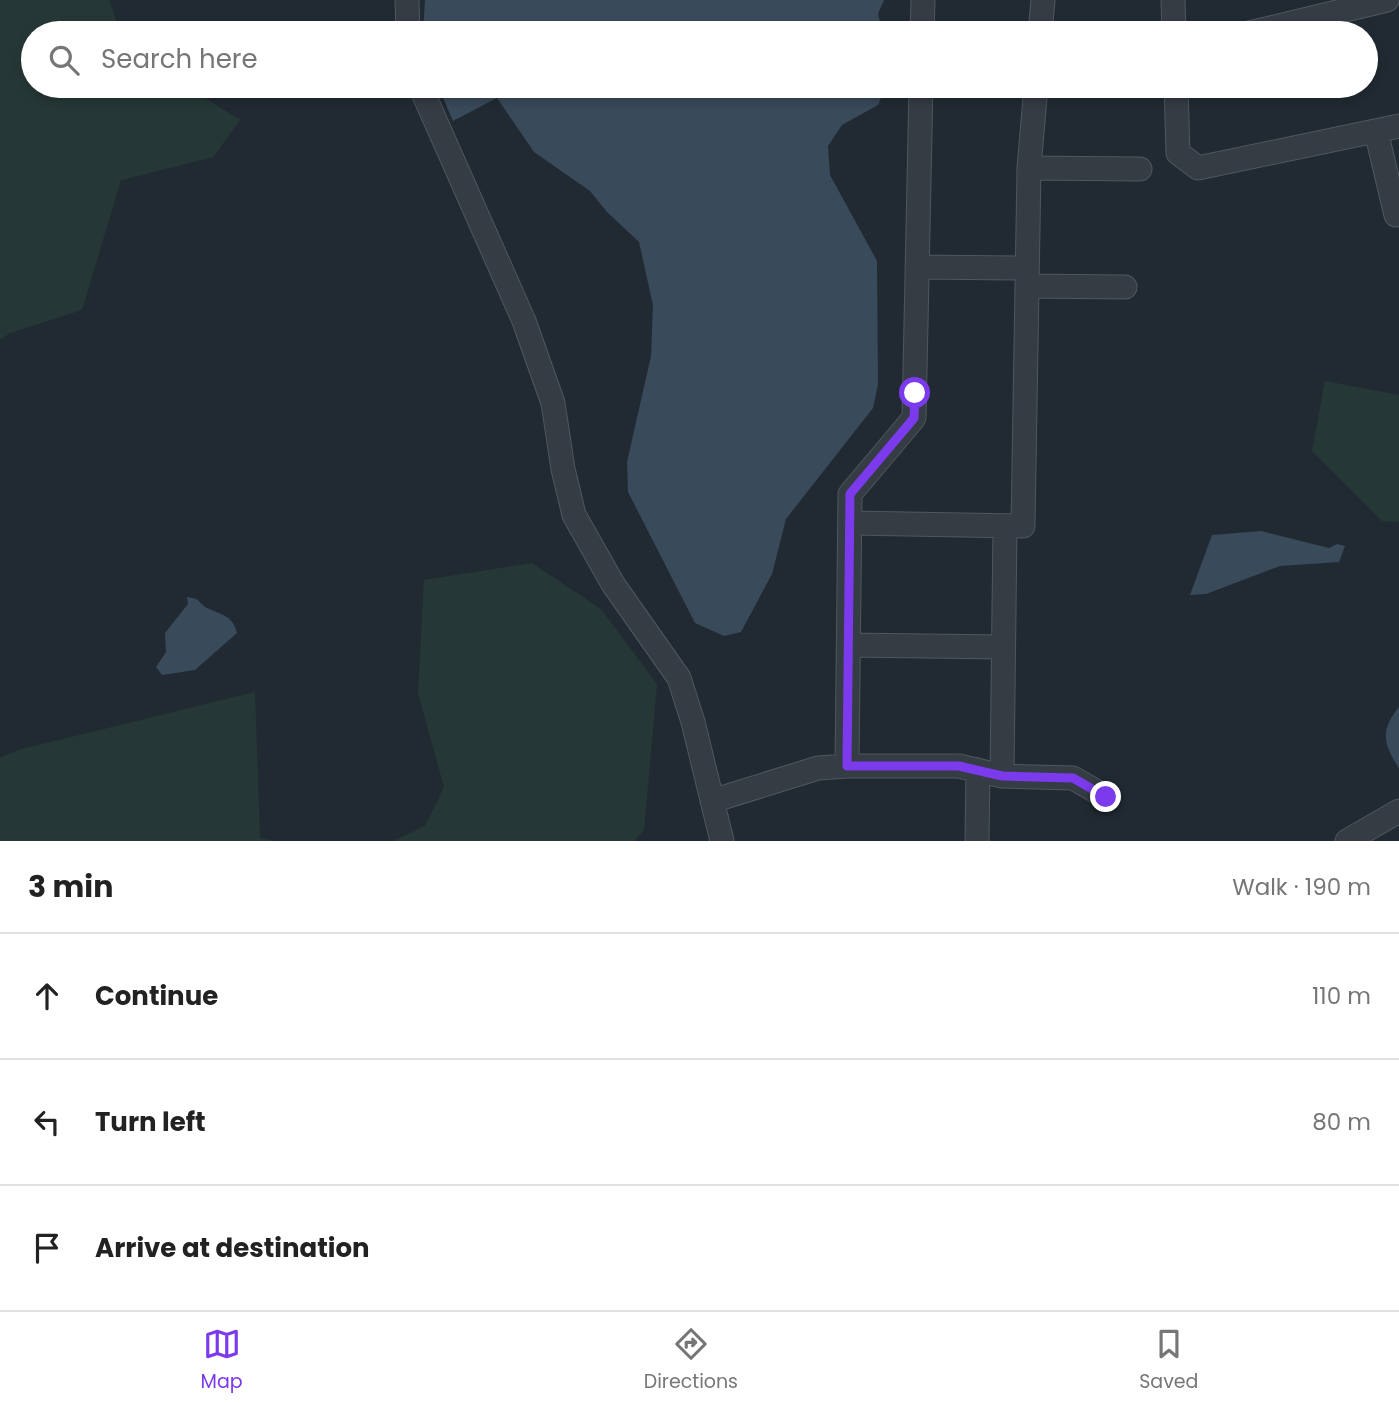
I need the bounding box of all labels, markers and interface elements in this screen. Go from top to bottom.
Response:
search box [21,21,1378,98]
icon: search [45,41,83,79]
text: Search here [101,41,258,77]
route start [899,377,930,408]
route end [1090,781,1121,812]
text: 3 min [28,865,113,908]
text: Walk · 190 m [1232,871,1371,903]
icon: ahead [28,977,66,1015]
text: Continue [95,978,218,1014]
text: 110 m [1312,980,1371,1012]
icon: left [28,1103,66,1141]
text: Turn left [95,1104,206,1140]
text: 80 m [1312,1106,1371,1138]
icon: arrive [28,1229,66,1267]
text: Arrive at destination [95,1230,370,1266]
tab: Map [201,1325,243,1396]
tab: Directions [644,1325,738,1396]
tab: Saved [1139,1325,1198,1396]

